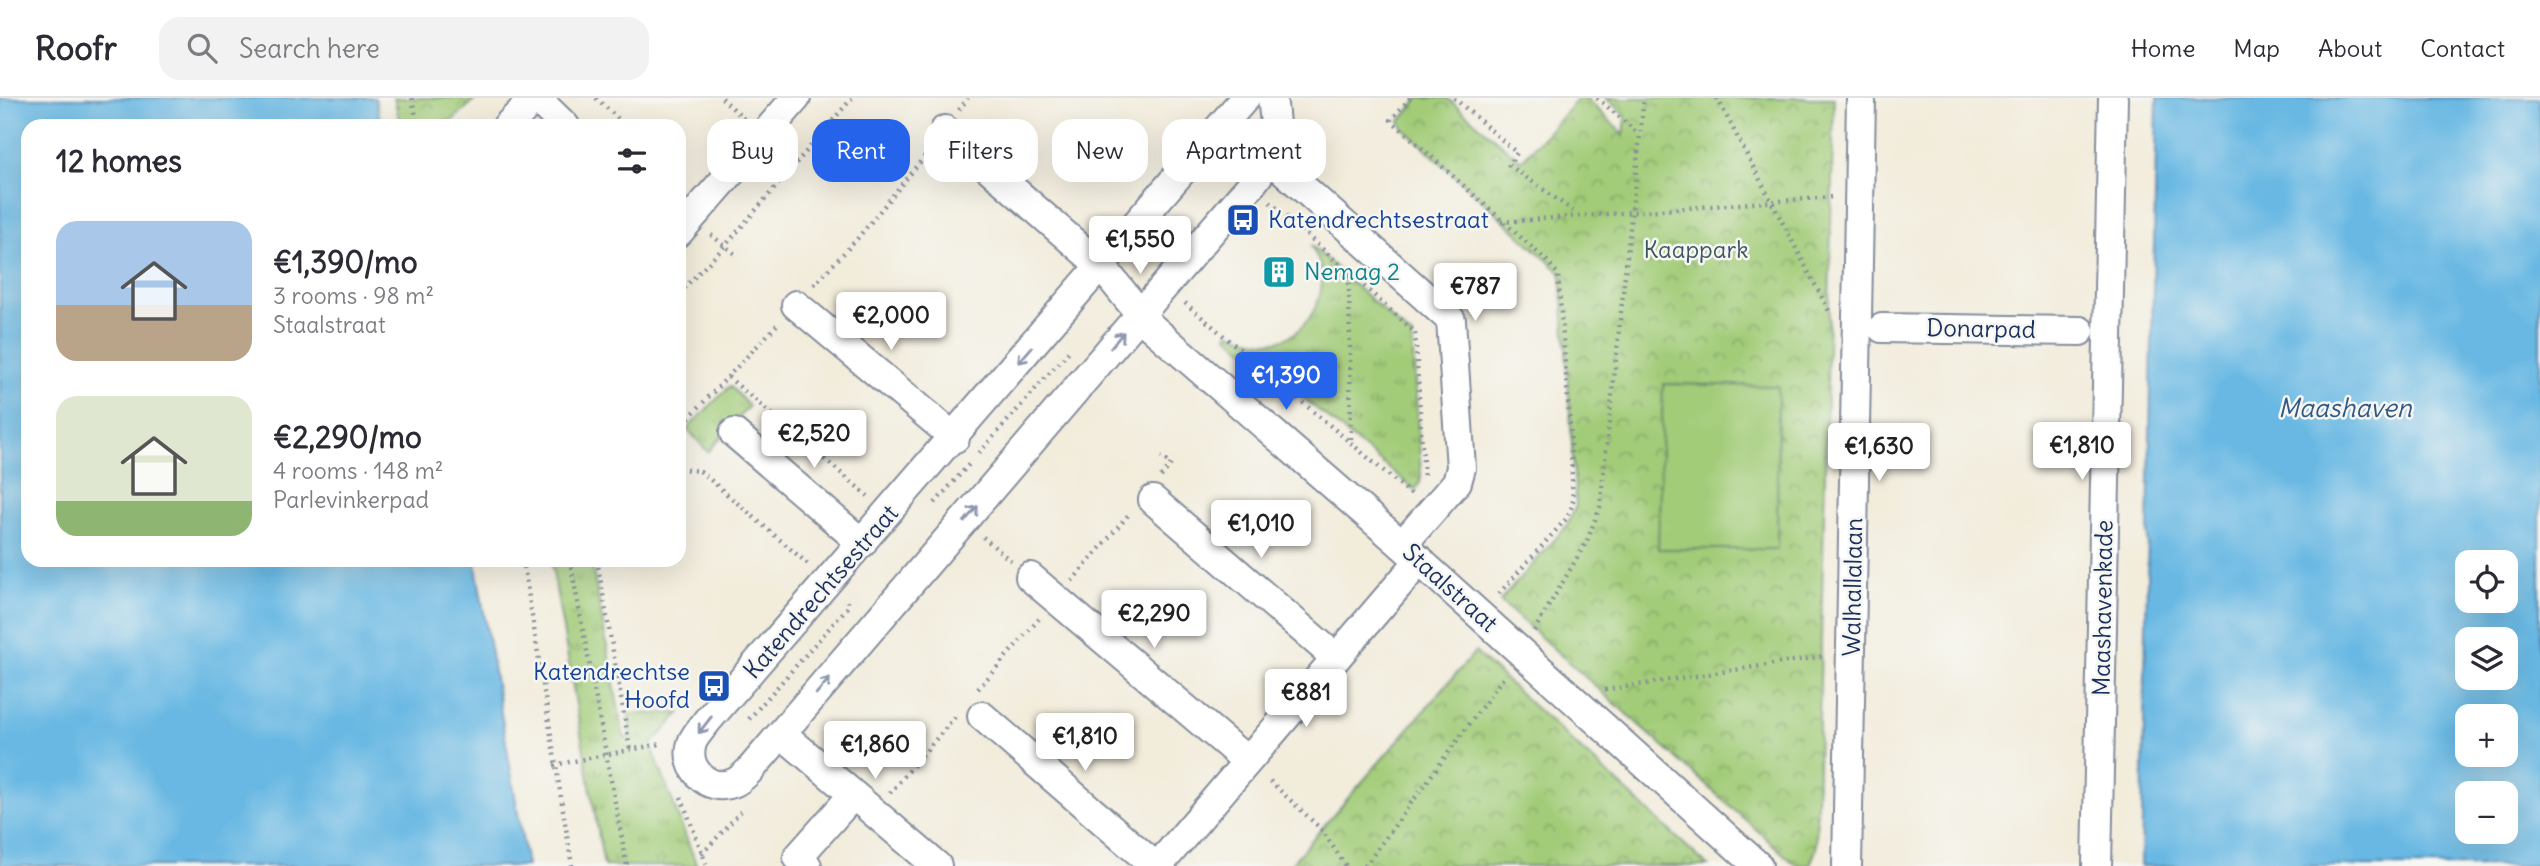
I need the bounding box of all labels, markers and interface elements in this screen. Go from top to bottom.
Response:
search box [159,17,649,80]
text: Roofr [35,27,117,69]
icon: search [183,29,221,67]
text: Search here [239,32,380,65]
text: Home [2131,33,2195,63]
text: Map [2233,33,2280,63]
text: About [2318,33,2382,63]
text: Contact [2420,33,2505,63]
chip: Buy [707,119,798,182]
chip: Rent [812,119,910,182]
chip: Filters [924,119,1038,182]
chip: New [1052,119,1148,182]
chip: Apartment [1162,119,1326,182]
text: 12 homes [56,142,182,180]
icon: filters [613,142,651,180]
bus stop icon: Katendrechtsestraat [1224,201,1262,239]
place label: Katendrechtsestraat [1268,204,1489,234]
pin: €1,550 [1083,216,1197,276]
text: €1,550 [1105,224,1175,253]
park label: Kaappark [1643,234,1749,264]
text: €1,390/mo [273,243,418,281]
icon: home [112,249,196,333]
building icon: Nemag 2 [1260,253,1298,291]
place label: Nemag 2 [1304,256,1400,286]
pin: €787 [1434,264,1516,323]
text: €787 [1450,271,1500,300]
text: 3 rooms · 98 m² [273,281,434,310]
pin: €2,000 [834,292,948,352]
text: €2,000 [852,300,930,329]
text: Staalstraat [273,310,386,339]
street label: Donarpad [1926,312,2036,344]
one-way arrow [1109,331,1125,349]
one-way arrow [1017,346,1033,364]
pin: €1,390 [1229,352,1343,412]
text: €1,390 [1251,360,1321,389]
water label: Maashaven [2278,391,2413,424]
pin: €2,520 [757,410,871,470]
text: €2,290/mo [273,418,422,456]
text: €2,520 [777,418,851,447]
pin: €1,810 [2025,422,2139,482]
icon: home [112,424,196,508]
pin: €1,630 [1822,424,1936,483]
text: €1,810 [2049,430,2115,459]
text: €1,630 [1844,431,1914,460]
text: 4 rooms · 148 m² [273,456,443,485]
text: Parlevinkerpad [273,485,429,514]
street label: Katendrechtsestraat [736,498,904,685]
pin: €1,010 [1204,500,1318,560]
one-way arrow [962,505,978,523]
text: €1,010 [1227,508,1295,537]
street label: Walhallalaan [1836,517,1868,657]
street label: Maashavenkade [2085,520,2119,696]
street label: Staalstraat [1397,537,1504,638]
map controls [2455,550,2518,844]
button: locate [2455,550,2518,613]
pin: €2,290 [1097,590,1211,650]
text: €2,290 [1117,598,1191,627]
button: layers [2455,627,2518,690]
place label: Katendrechtse Hoofd [533,656,690,714]
bus stop icon: Katendrechtse Hoofd [695,667,733,705]
pin: €881 [1265,670,1347,729]
text: €881 [1281,677,1331,706]
one-way arrow [815,678,831,696]
button: + [2455,704,2518,767]
pin: €1,810 [1028,714,1142,773]
one-way arrow [698,715,713,733]
text: €1,810 [1052,721,1118,750]
pin: €1,860 [818,722,932,781]
text: €1,860 [840,729,910,758]
button: − [2455,781,2518,844]

